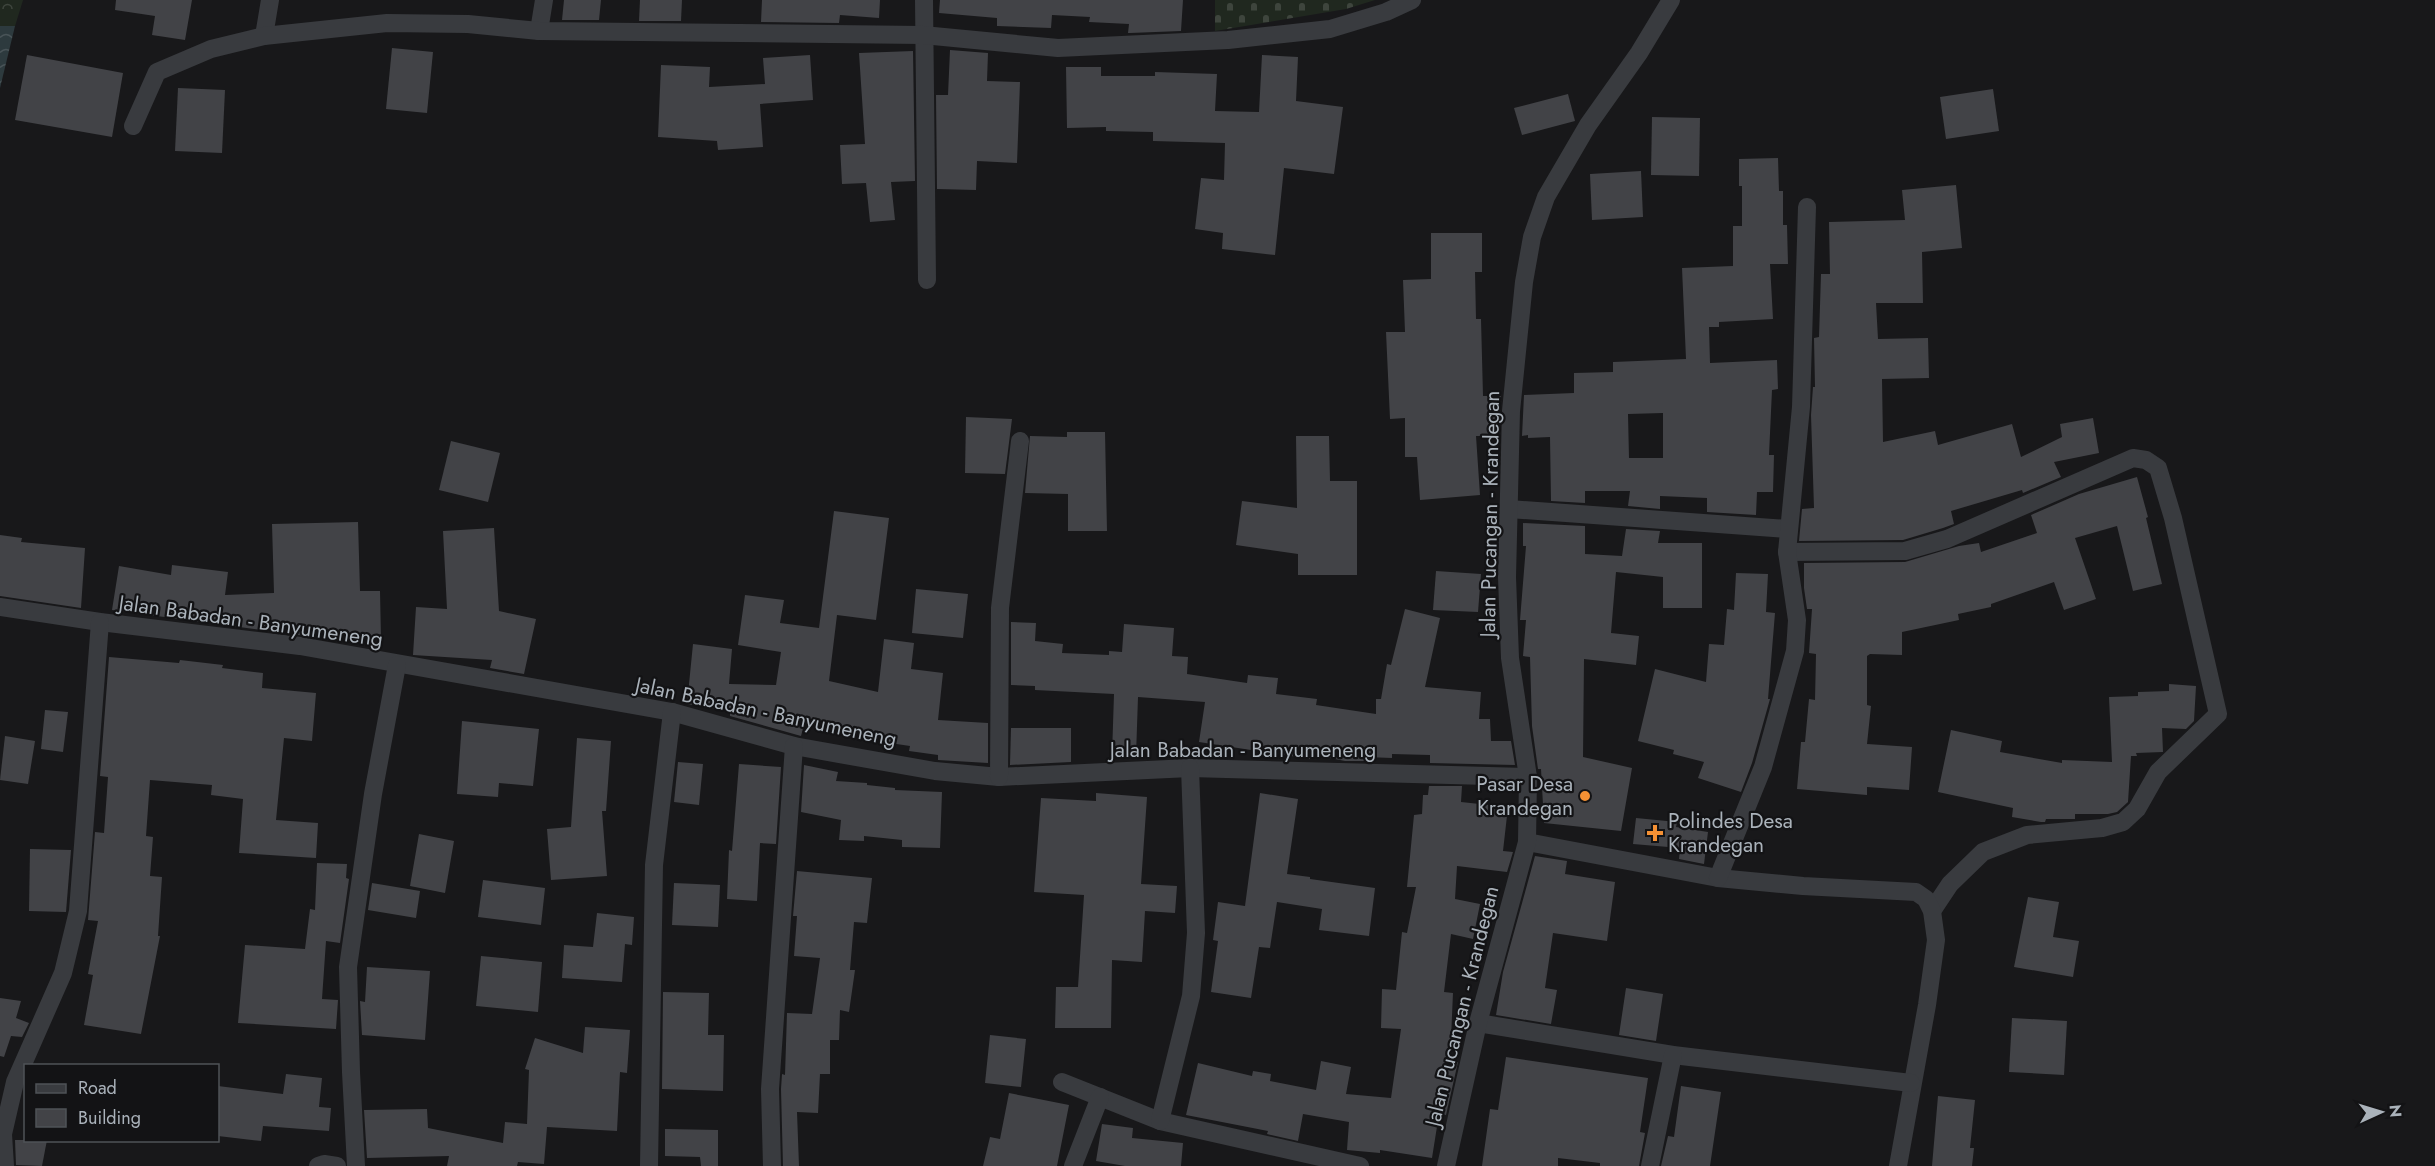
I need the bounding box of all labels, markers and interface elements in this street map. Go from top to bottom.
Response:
street label: Jalan Pucangan - Krandegan [1473,390,1507,641]
street label: Jalan Babadan - Banyumeneng [114,587,385,654]
street label: Jalan Babadan - Banyumeneng [630,669,899,754]
street label: Jalan Babadan - Banyumeneng [1107,735,1376,765]
place label: Pasar Desa Krandegan [1476,769,1573,823]
marker: Pasar Desa Krandegan [1578,789,1592,803]
place label: Polindes Desa Krandegan [1668,806,1793,860]
marker: Polindes Desa Krandegan [1646,824,1664,842]
street label: Jalan Pucangan - Krandegan [1417,883,1506,1132]
legend [24,1064,219,1142]
text: Road [78,1075,117,1101]
north arrow [2351,1082,2411,1142]
text: N [2384,1104,2407,1118]
text: Building [78,1105,141,1131]

